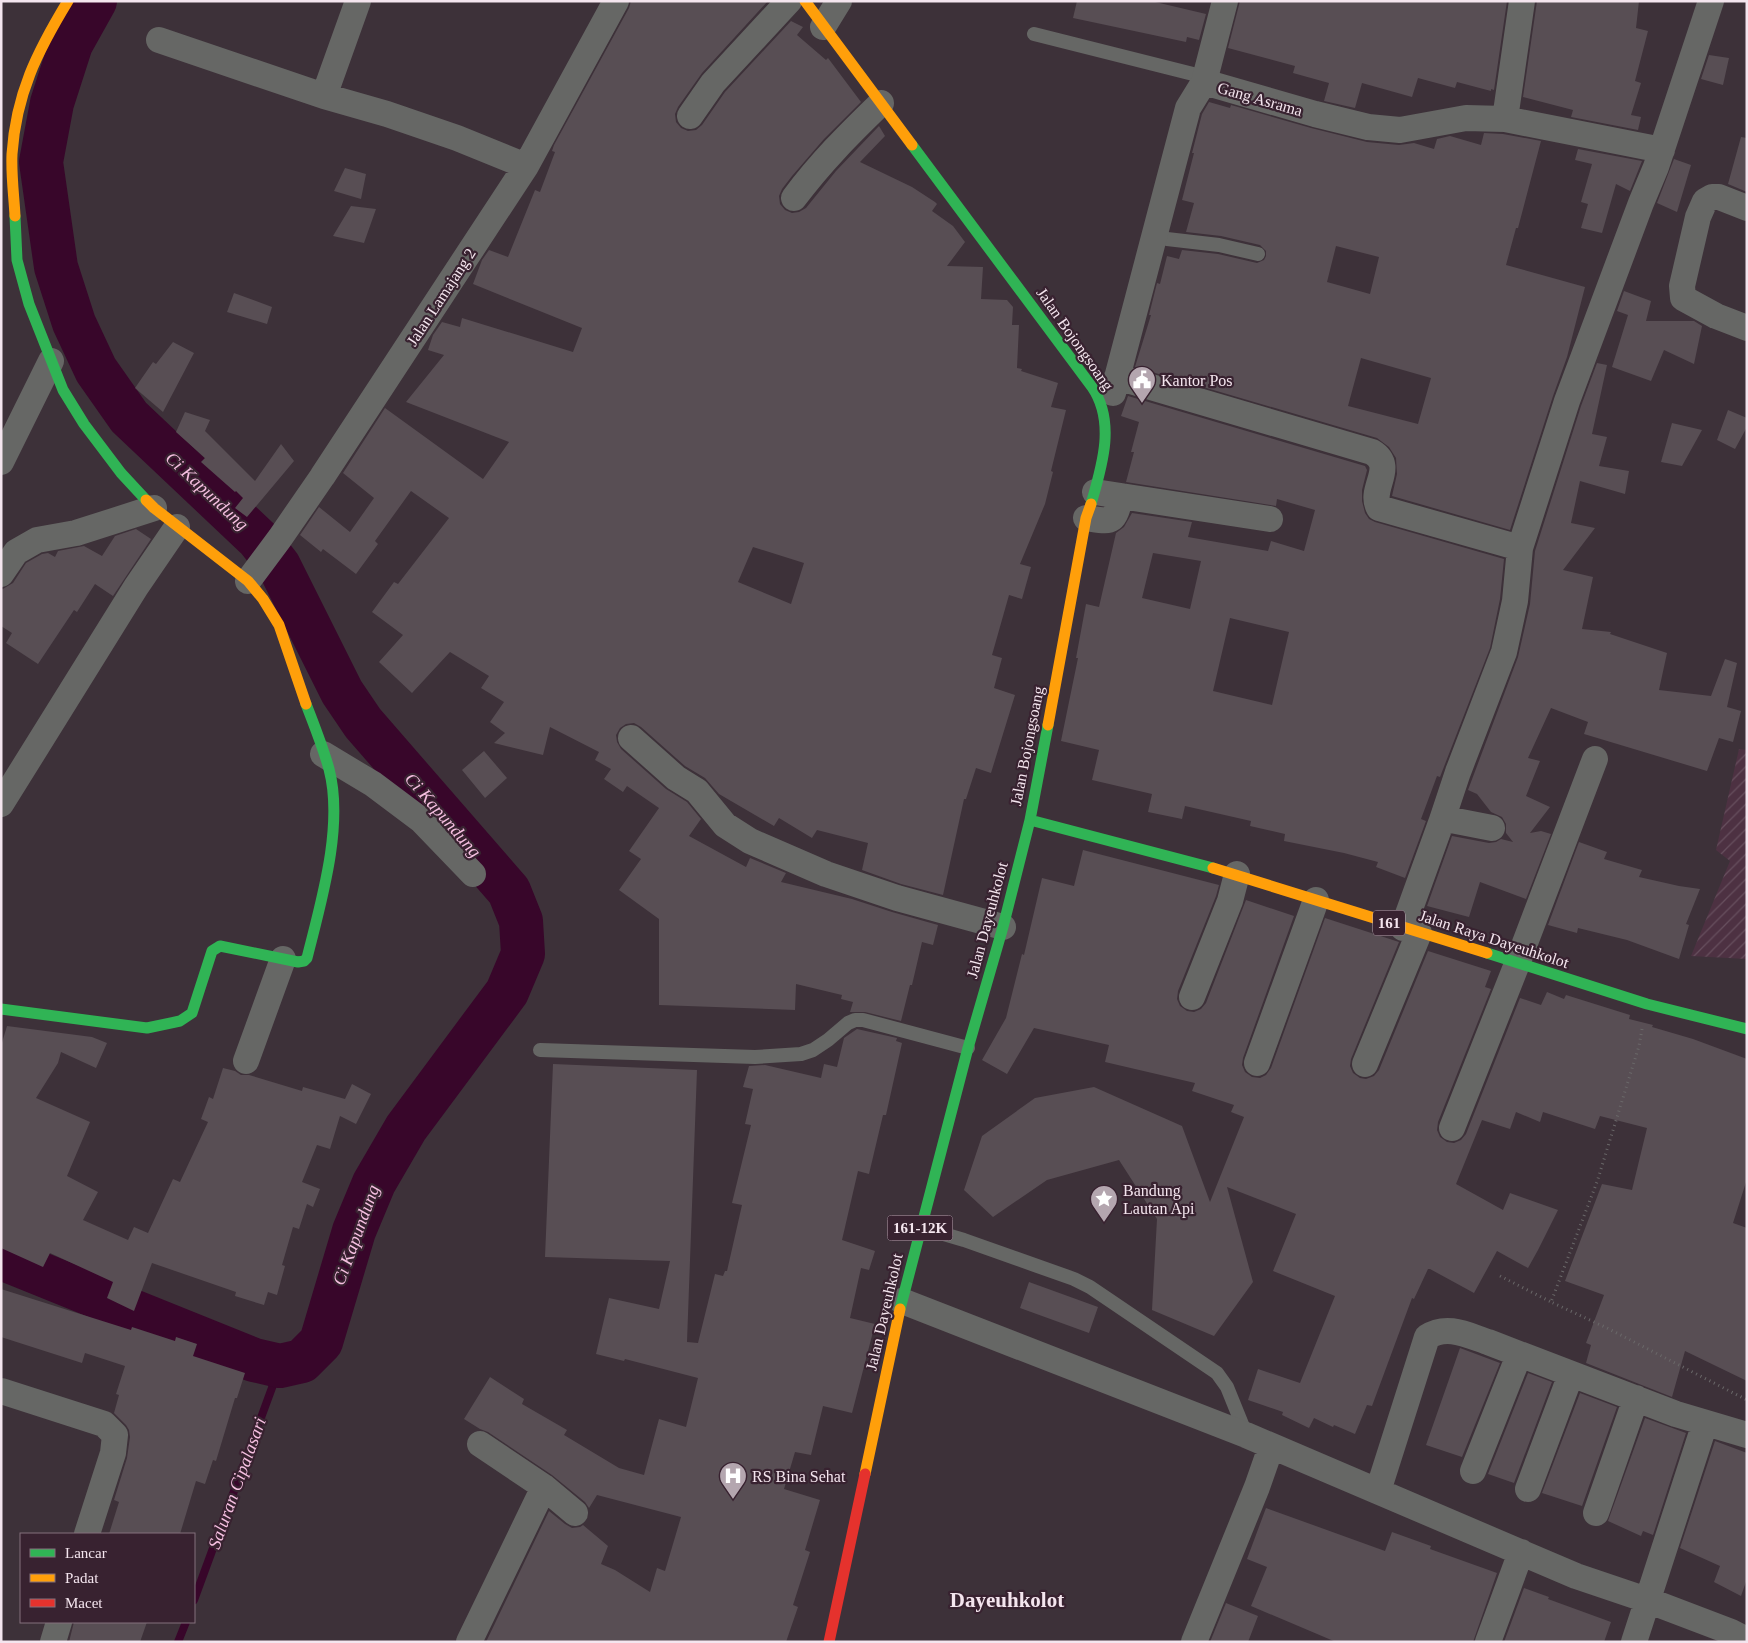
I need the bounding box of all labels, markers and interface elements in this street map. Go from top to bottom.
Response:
street label: Gang Asrama [1215,79,1304,120]
street label: Jalan Lamajang 2 [403,245,480,349]
street label: Jalan Bojongsoang [1032,284,1117,394]
public building icon: Kantor Pos [1127,365,1157,404]
place label: Kantor Pos [1161,372,1233,389]
water label: Ci Kapundung [162,448,252,534]
street label: Jalan Bojongsoang [1007,685,1048,807]
water label: Ci Kapundung [401,769,485,861]
street label: Jalan Dayeuhkolot [963,860,1012,980]
street label: Jalan Raya Dayeuhkolot [1417,907,1572,972]
road number: 161 [1373,910,1405,936]
water label: Ci Kapundung [329,1182,383,1288]
place label: Bandung Lautan Api [1123,1182,1195,1218]
place icon: Bandung Lautan Api [1089,1184,1119,1223]
road number: 161-12K [888,1216,952,1240]
street label: Jalan Dayeuhkolot [862,1251,907,1372]
water label: Saluran Cipalasari [204,1414,270,1552]
hospital icon: RS Bina Sehat [718,1461,748,1500]
place label: RS Bina Sehat [752,1468,846,1485]
legend [20,1533,195,1623]
text: Lancar [65,1545,107,1561]
text: Padat [65,1570,99,1586]
district label: Dayeuhkolot [950,1588,1064,1612]
text: Macet [65,1595,103,1611]

